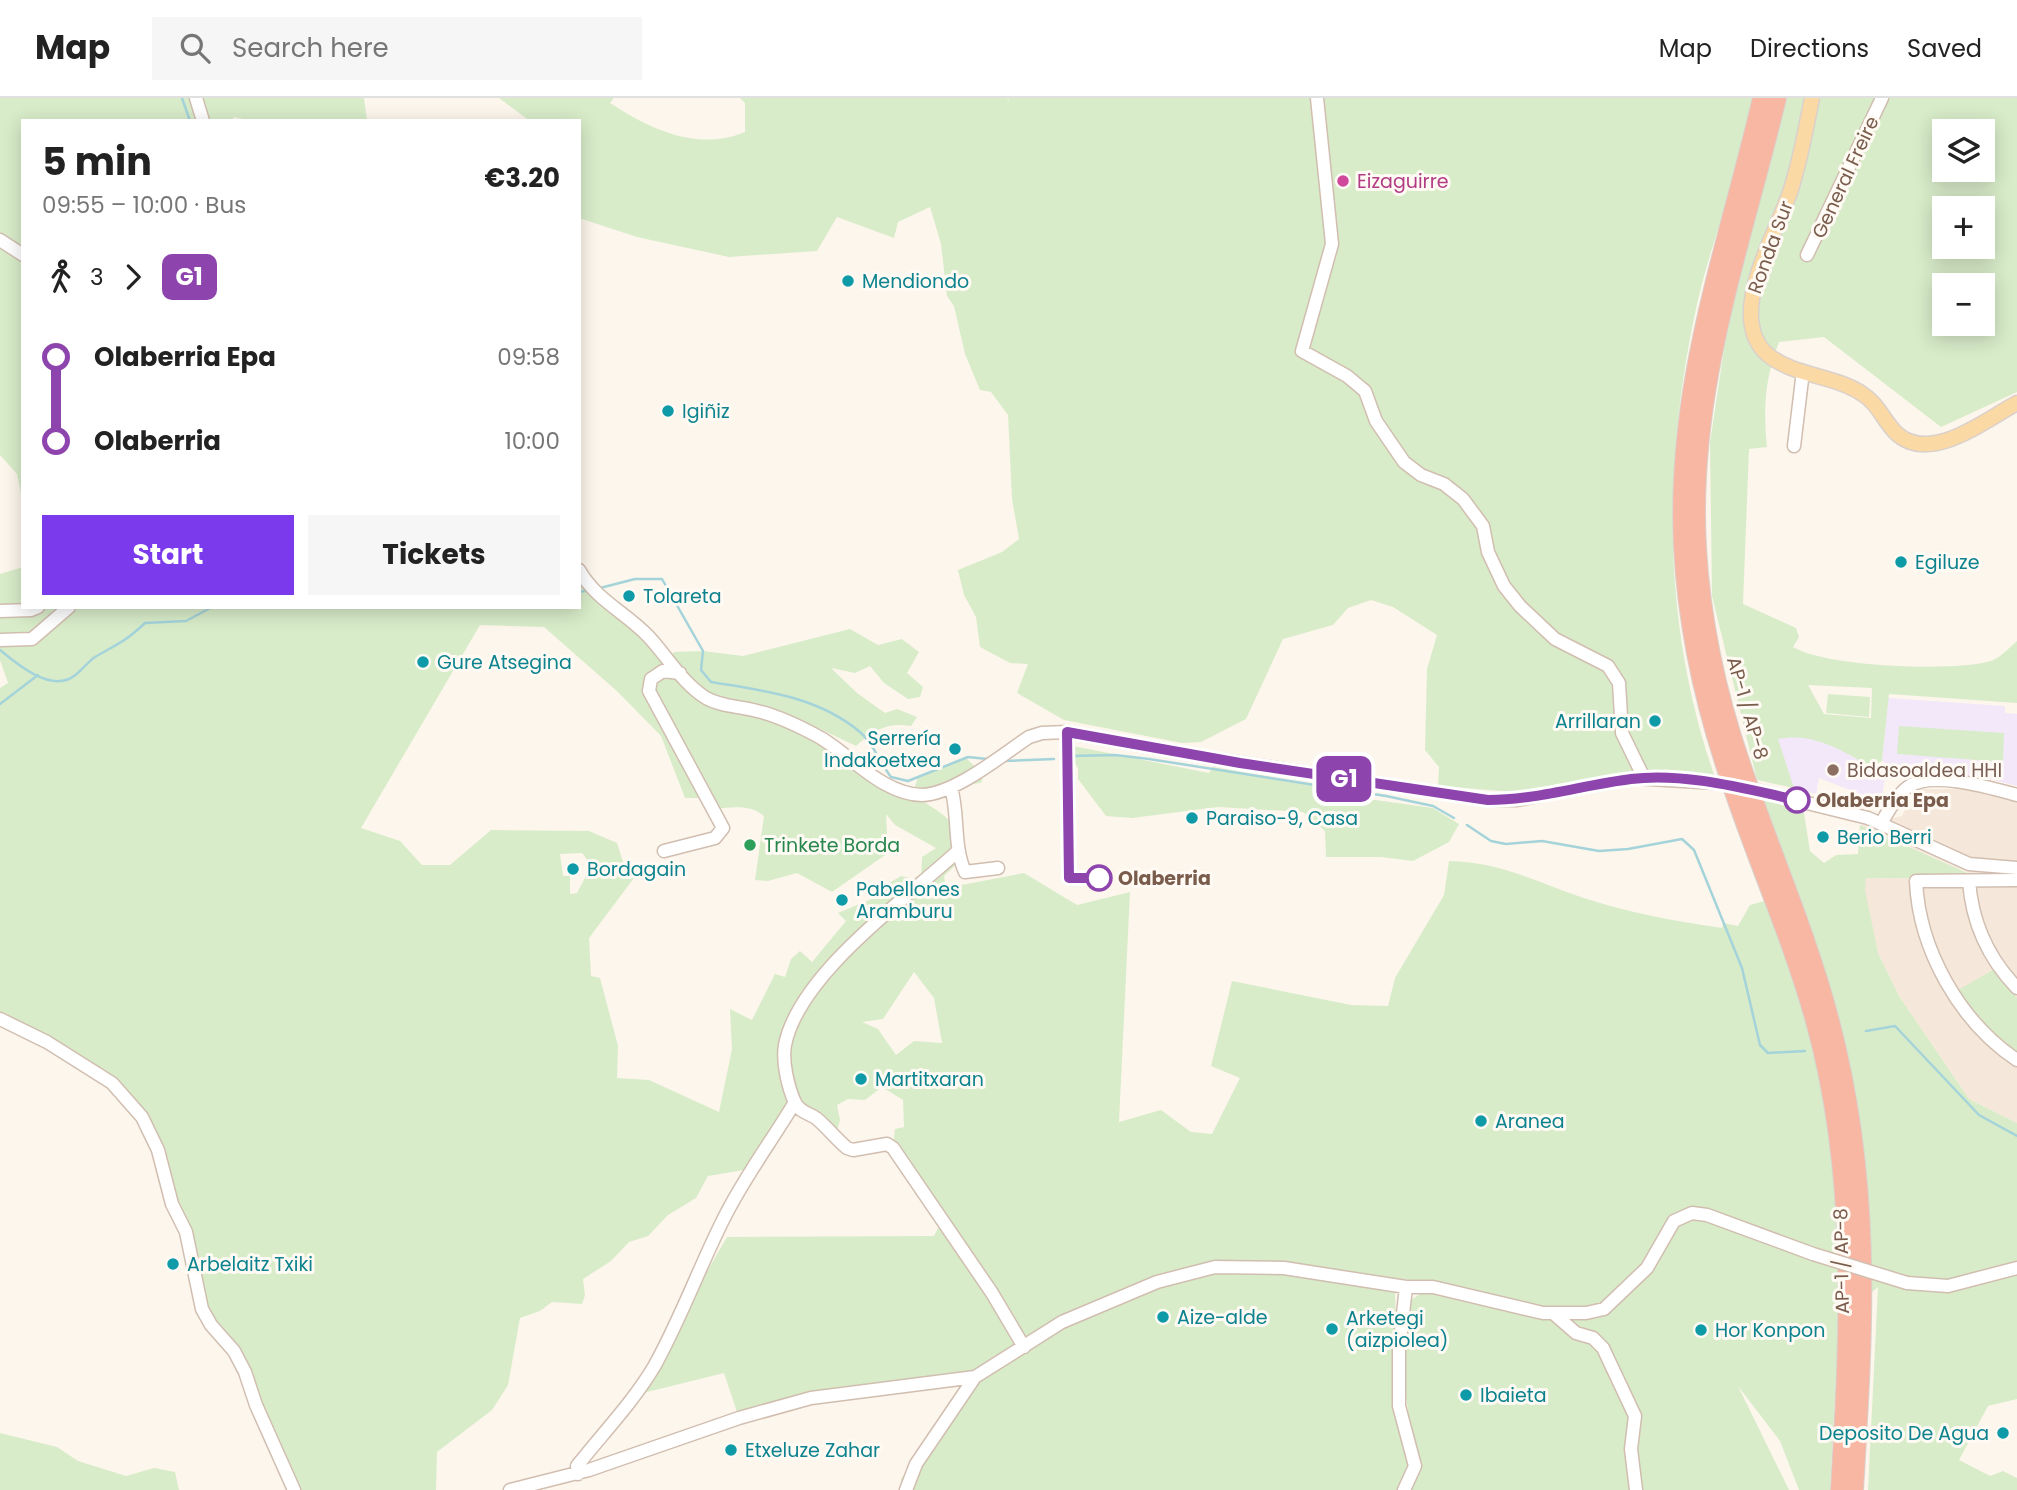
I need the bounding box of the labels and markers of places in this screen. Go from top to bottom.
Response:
place label: Eizaguirre [1357,168,1449,195]
marker: Eizaguirre [1335,173,1351,189]
place label: Mendiondo [862,268,969,295]
marker: Mendiondo [840,273,856,289]
place label: Igiñiz [682,398,730,425]
marker: Igiñiz [660,403,676,419]
place label: Egiluze [1915,549,1980,576]
marker: Egiluze [1893,554,1909,570]
place label: Tolareta [643,583,722,610]
marker: Tolareta [621,588,637,604]
place label: Gure Atsegina [437,649,572,676]
marker: Gure Atsegina [415,654,431,670]
place label: Arrillaran [1555,708,1641,735]
marker: Arrillaran [1647,713,1663,729]
place label: Serrería Indakoetxea [824,725,941,774]
marker: Serrería Indakoetxea [947,741,963,757]
place label: Bidasoaldea HHI [1847,757,2002,784]
marker: Bidasoaldea HHI [1825,762,1841,778]
marker: Olaberria Epa [1784,787,1810,813]
place label: Olaberria Epa [1816,787,1949,814]
place label: Paraiso-9, Casa [1206,805,1358,832]
marker: Paraiso-9, Casa [1184,810,1200,826]
place label: Berio Berri [1837,824,1932,851]
marker: Berio Berri [1815,829,1831,845]
place label: Trinkete Borda [764,832,900,859]
marker: Trinkete Borda [742,837,758,853]
place label: Bordagain [587,856,686,883]
marker: Bordagain [565,861,581,877]
marker: Olaberria [1086,865,1112,891]
place label: Olaberria [1118,865,1211,892]
place label: Pabellones Aramburu [856,876,960,925]
marker: Pabellones Aramburu [834,892,850,908]
place label: Martitxaran [875,1066,984,1093]
marker: Martitxaran [853,1071,869,1087]
place label: Aranea [1495,1108,1565,1135]
marker: Aranea [1473,1113,1489,1129]
place label: Arbelaitz Txiki [187,1251,313,1278]
marker: Arbelaitz Txiki [165,1256,181,1272]
place label: Aize-alde [1177,1304,1268,1331]
place label: Arketegi (aizpiolea) [1346,1305,1448,1354]
marker: Aize-alde [1155,1309,1171,1325]
place label: Hor Konpon [1715,1317,1825,1344]
marker: Arketegi (aizpiolea) [1324,1321,1340,1337]
marker: Hor Konpon [1693,1322,1709,1338]
place label: Ibaieta [1480,1382,1547,1409]
marker: Ibaieta [1458,1387,1474,1403]
place label: Deposito De Agua [1819,1420,1989,1447]
marker: Deposito De Agua [1995,1425,2011,1441]
place label: Etxeluze Zahar [745,1437,880,1464]
marker: Etxeluze Zahar [723,1442,739,1458]

